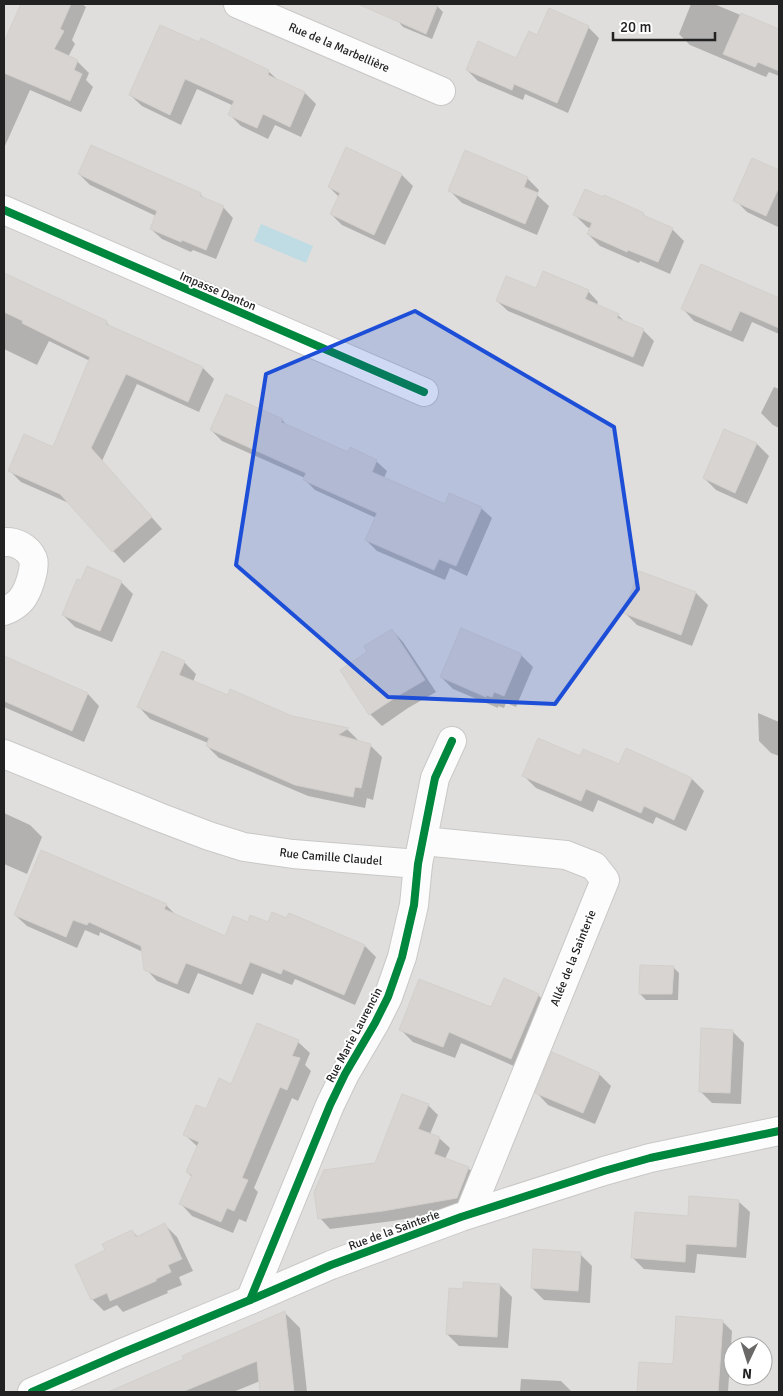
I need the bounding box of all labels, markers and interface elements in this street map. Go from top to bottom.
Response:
scale bar [613,10,716,42]
text: 20 m [620,18,651,36]
street label: Rue de la Marbellière [286,20,392,76]
street label: Impasse Danton [177,269,258,314]
street label: Rue Camille Claudel [278,845,383,869]
street label: Allée de la Sainterie [547,908,600,1009]
street label: Rue Marie Laurencin [323,985,386,1085]
street label: Rue de la Sainterie [347,1207,442,1254]
north arrow [723,1336,773,1386]
text: N [742,1365,753,1382]

